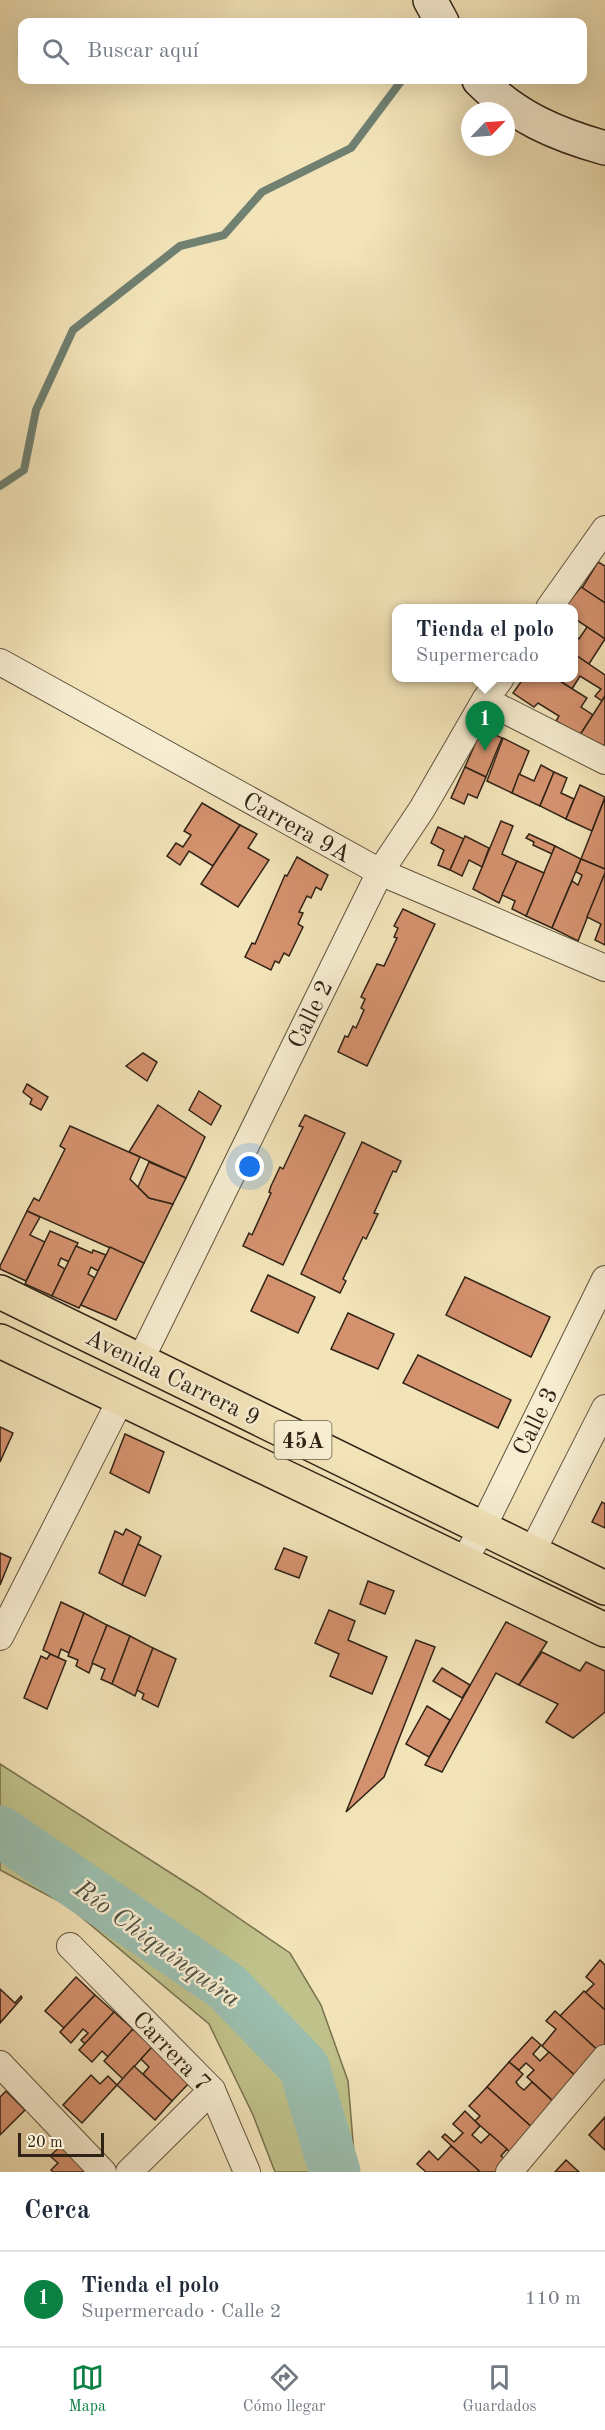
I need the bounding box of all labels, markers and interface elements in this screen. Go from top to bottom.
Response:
search box [18,18,587,84]
icon: search [39,35,72,68]
text: Buscar aquí [87,40,199,62]
north arrow [461,102,515,156]
popup [392,604,578,682]
text: Tienda el polo [416,619,554,641]
text: Supermercado [416,646,539,666]
pin: 1 [466,702,504,751]
street label: Carrera 9A [238,789,354,868]
street label: Calle 2 [285,977,338,1053]
your location [235,1152,264,1181]
street label: Avenida Carrera 9 [81,1326,263,1431]
street label: Calle 3 [510,1384,563,1460]
road number: 45A [274,1421,332,1459]
water label: Río Chiquinquira [68,1875,245,2013]
street label: Carrera 7 [127,2008,214,2097]
scale bar [18,2130,104,2158]
text: 20 m [27,2135,63,2151]
text: Cerca [24,2198,90,2224]
text: Tienda el polo [81,2275,219,2297]
text: 1 [38,2289,49,2309]
text: 110 m [525,2289,581,2309]
text: Supermercado · Calle 2 [81,2302,281,2322]
tab: Mapa [68,2361,106,2417]
tab: Cómo llegar [243,2361,326,2417]
tab: Guardados [463,2361,537,2417]

